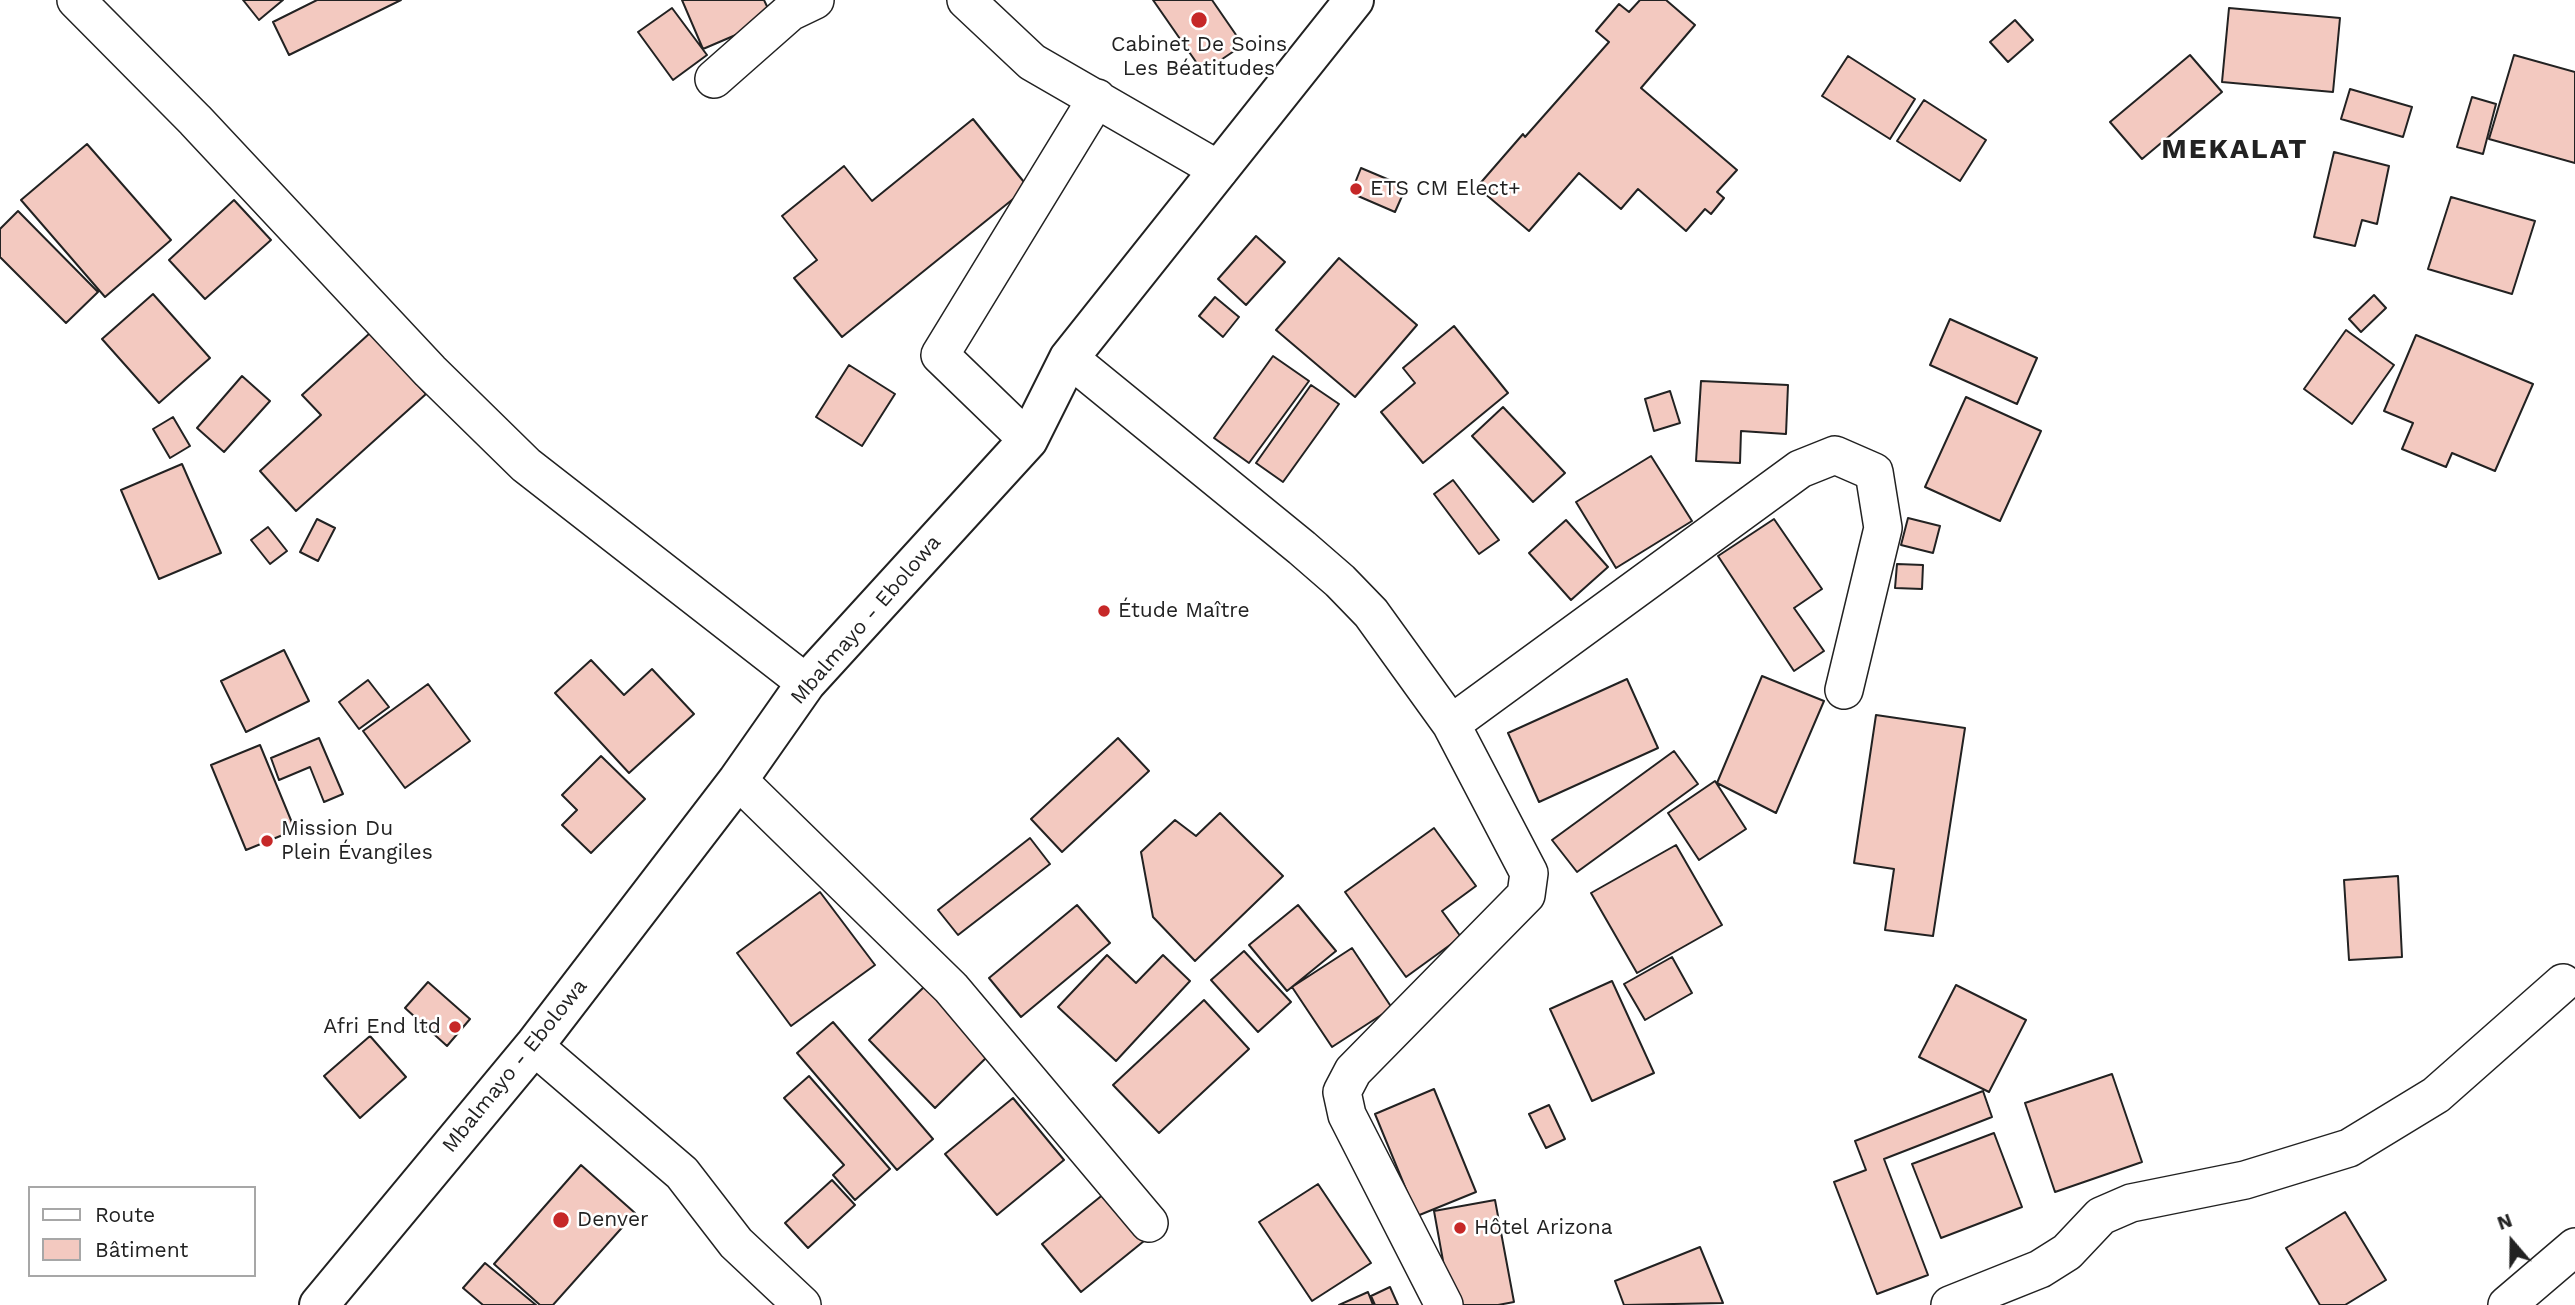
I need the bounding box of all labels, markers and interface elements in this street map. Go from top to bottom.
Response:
marker: Cabinet De Soins Les Béatitudes [1189,10,1209,30]
place label: Cabinet De Soins Les Béatitudes [1111,32,1287,82]
district label: MEKALAT [2162,133,2308,167]
place label: ETS CM Elect+ [1370,176,1521,202]
marker: ETS CM Elect+ [1348,181,1364,197]
street label: Mbalmayo - Ebolowa [786,530,946,710]
place label: Étude Maître [1118,598,1250,624]
marker: Étude Maître [1096,603,1112,619]
place label: Mission Du Plein Évangiles [281,816,433,866]
marker: Mission Du Plein Évangiles [259,833,275,849]
street label: Mbalmayo - Ebolowa [437,974,593,1158]
place label: Afri End ltd [323,1014,441,1040]
marker: Afri End ltd [447,1019,463,1035]
legend [28,1186,256,1277]
text: Route [95,1202,155,1227]
place label: Denver [577,1207,649,1233]
north arrow [2477,1207,2547,1277]
text: N [2494,1209,2515,1235]
marker: Denver [551,1210,571,1230]
place label: Hôtel Arizona [1474,1215,1613,1241]
marker: Hôtel Arizona [1452,1220,1468,1236]
text: Bâtiment [95,1237,188,1262]

